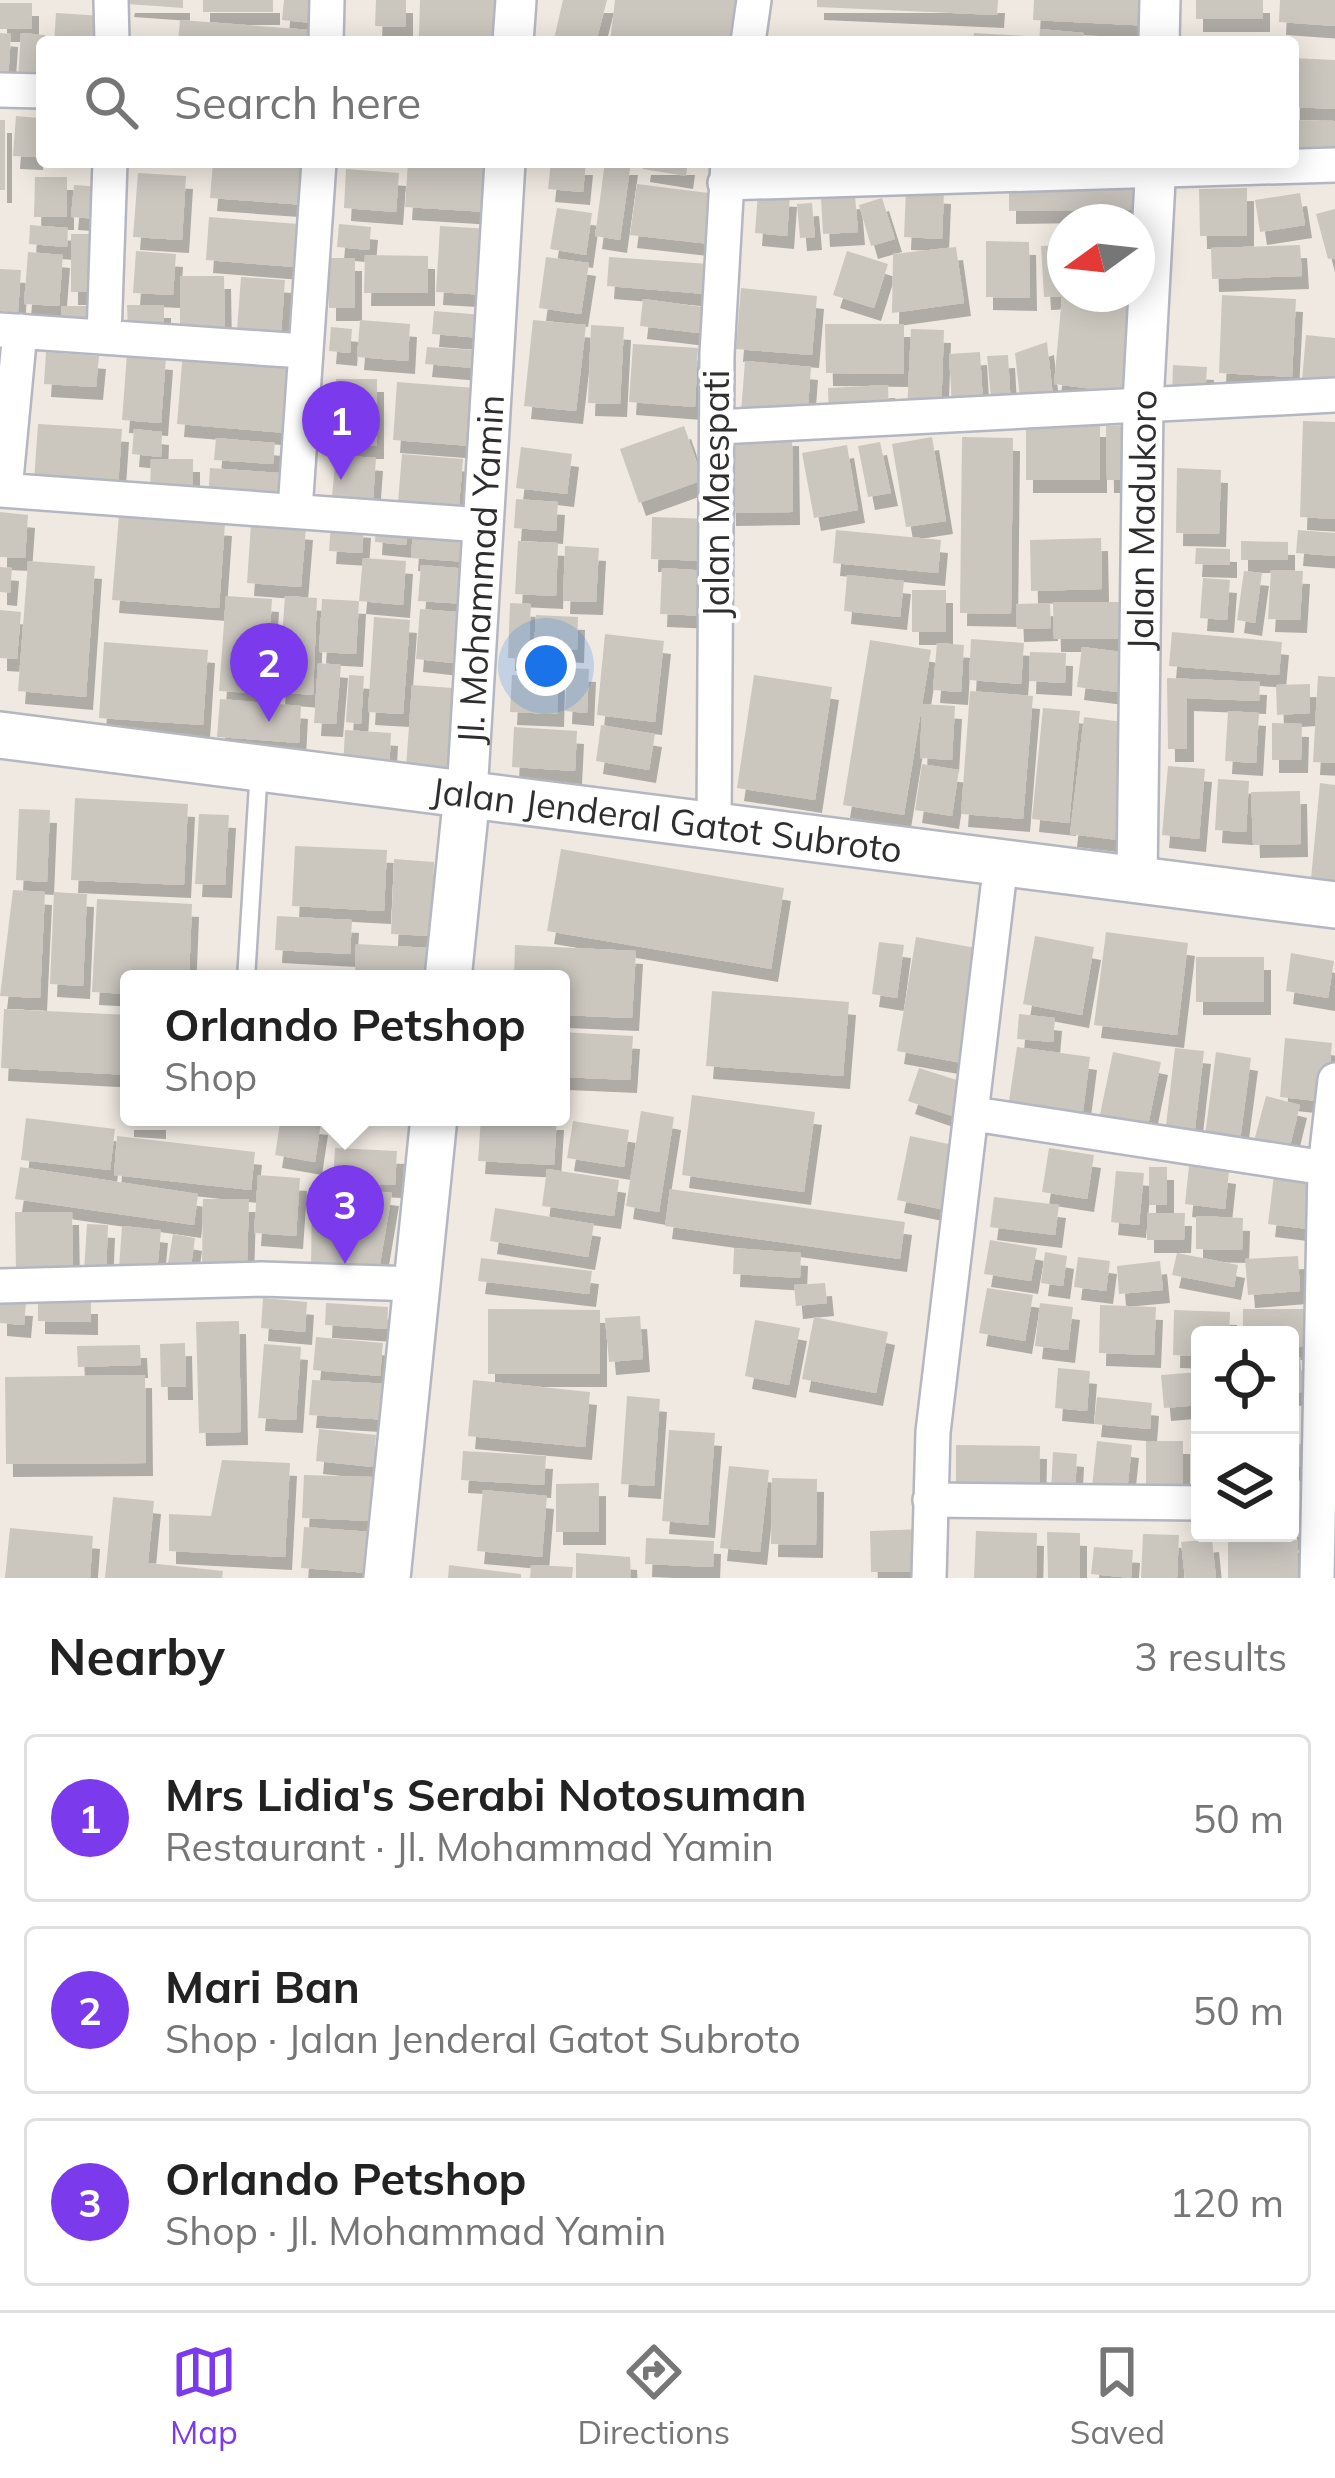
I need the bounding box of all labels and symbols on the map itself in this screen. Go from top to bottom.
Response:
north arrow [1047,204,1155,312]
street label: Jalan Maespati [693,370,738,618]
pin: 1 [302,381,380,480]
street label: Jalan Madukoro [1117,388,1166,651]
street label: Jl. Mohammad Yamin [447,393,513,745]
pin: 2 [230,623,308,722]
your location [516,636,576,696]
street label: Jalan Jenderal Gatot Subroto [429,767,905,872]
pin: 3 [306,1165,384,1264]

